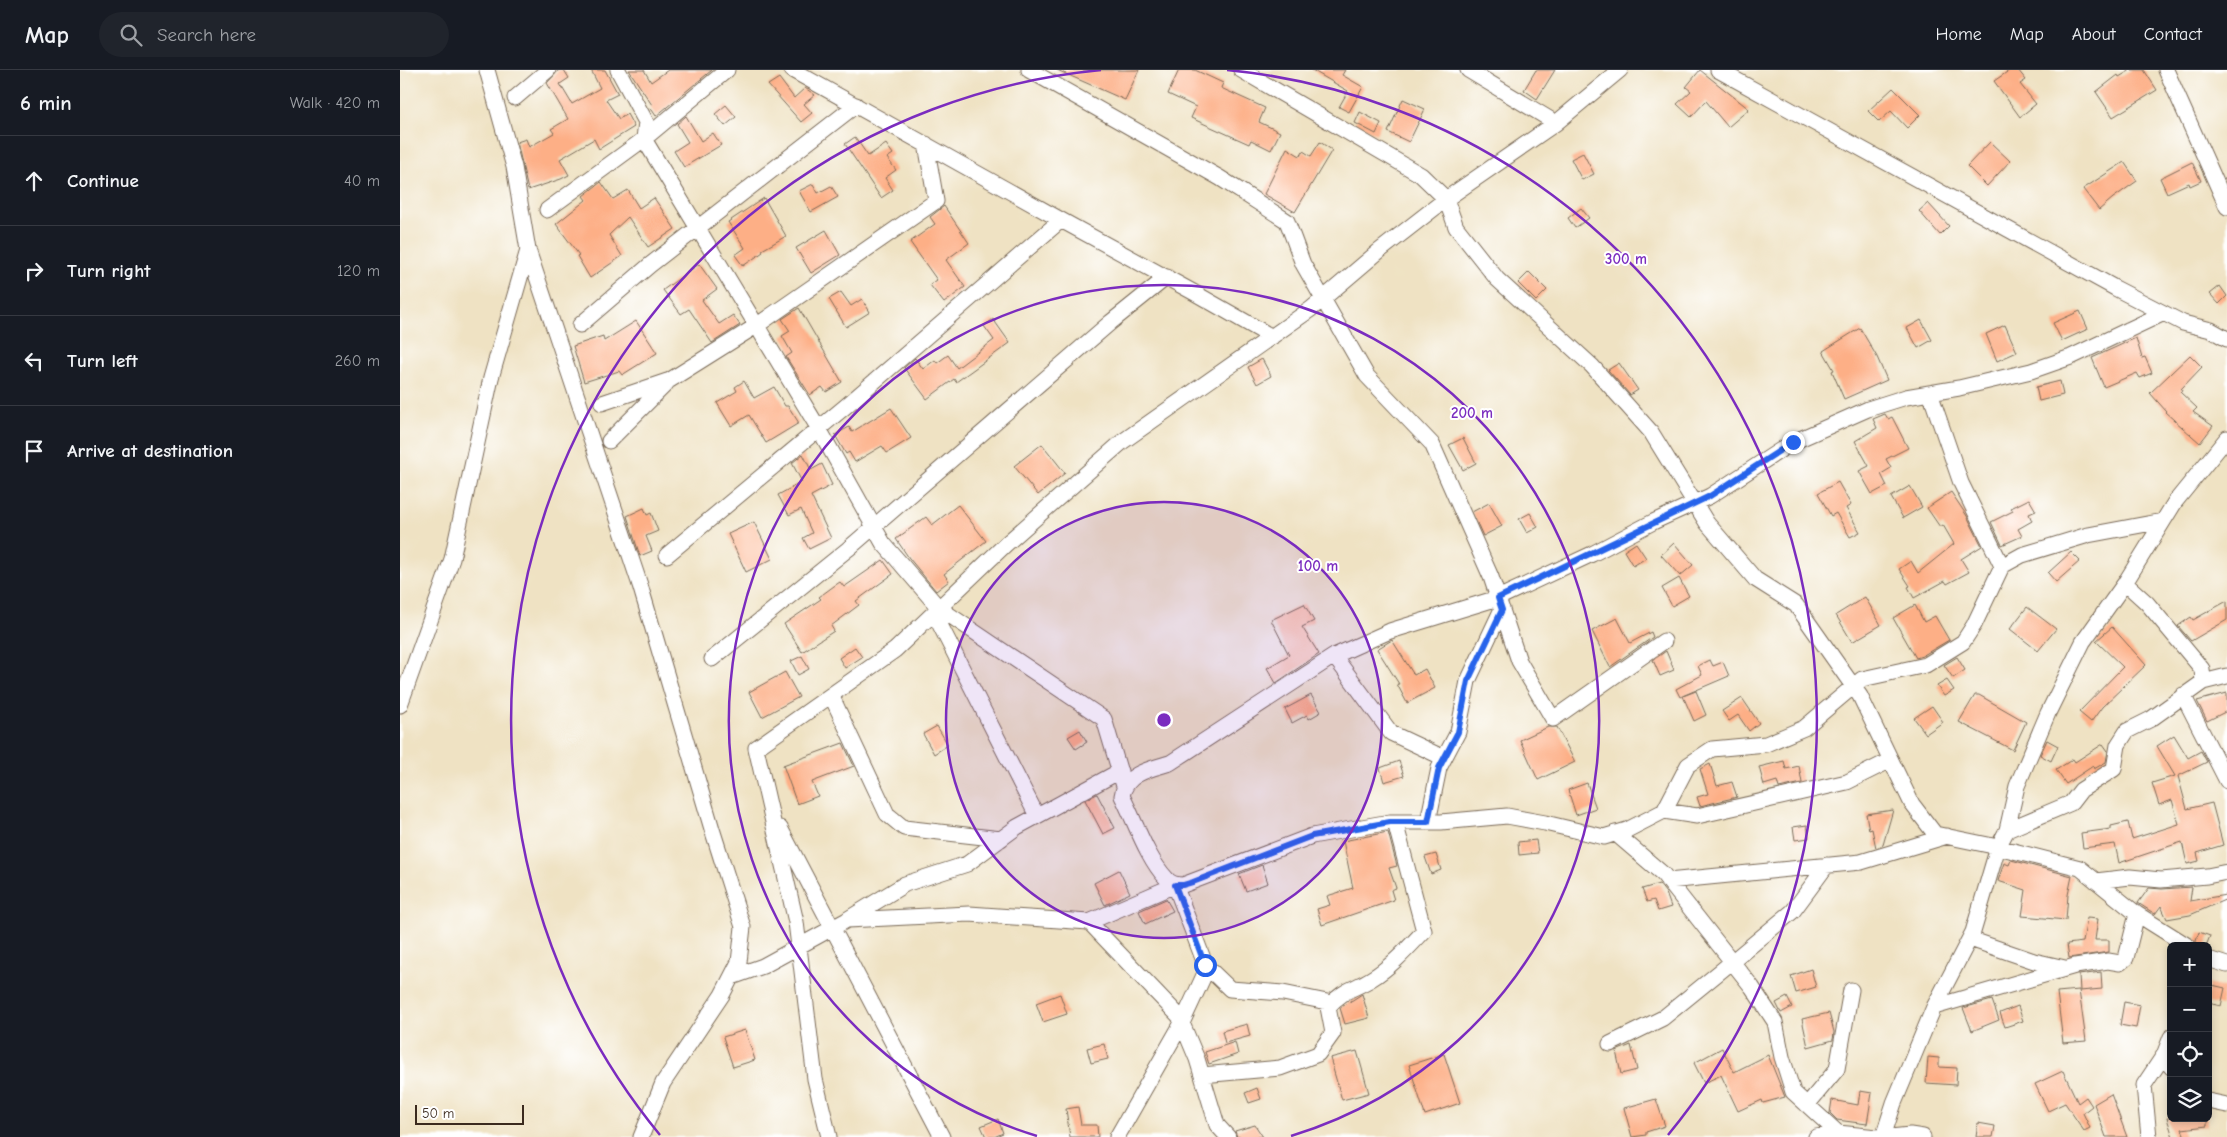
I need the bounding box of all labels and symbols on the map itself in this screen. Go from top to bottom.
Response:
text: 300 m [1605,250,1647,268]
text: 200 m [1451,404,1493,422]
route end [1782,431,1805,454]
text: 100 m [1298,557,1338,575]
centre of rings [1155,711,1173,729]
route start [1194,954,1217,977]
scale bar [415,1102,524,1125]

